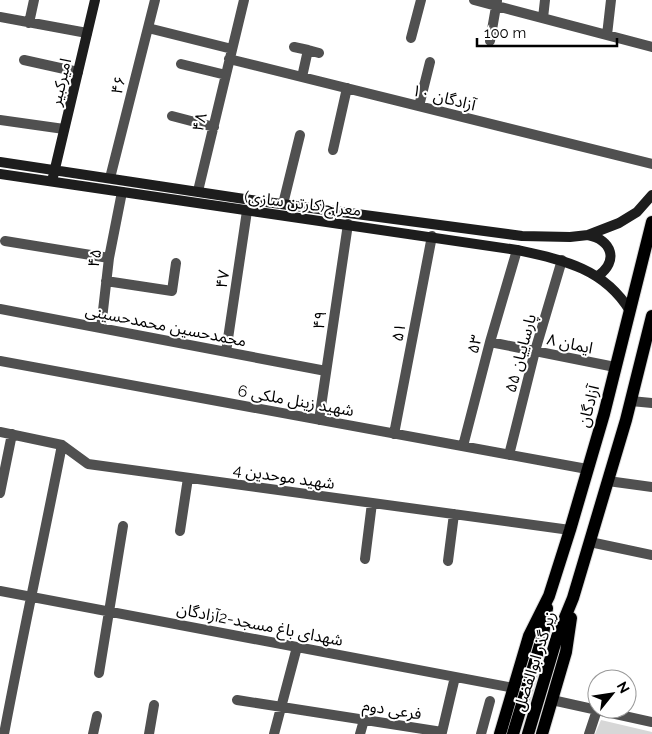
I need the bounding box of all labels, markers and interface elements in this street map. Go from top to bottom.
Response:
scale bar [477,15,617,47]
text: 100 m [484,24,526,42]
street label: امیرکبیر [46,56,75,109]
street label: ۴۶ [107,74,130,96]
street label: ۱۰ آزادگان [410,80,479,115]
street label: ۴۸ [188,111,211,133]
street label: معراج(کارتن سازی) [243,187,363,223]
street label: ۴۵ [84,248,105,269]
street label: ۴۷ [212,269,233,290]
street label: محمدحسین محمدحسینی [84,301,248,350]
street label: ۴۹ [309,310,330,330]
street label: پارساییان ۵۵ [501,312,541,395]
street label: ۵۱ [387,321,410,343]
street label: ۸ ایمان [545,329,595,358]
street label: ۵۳ [463,333,486,355]
street label: 6 شهید زینل ملکی [236,381,355,420]
street label: آزادگان [574,382,604,429]
street label: 4 شهید موحدین [232,460,336,493]
street label: شهدای‌ باغ مسجد-2آزادگان [175,599,345,653]
street label: زیر گذر ابوالفضل [509,609,560,714]
north arrow [587,669,637,719]
text: N [614,679,633,696]
street label: فرعی دوم [361,695,423,726]

